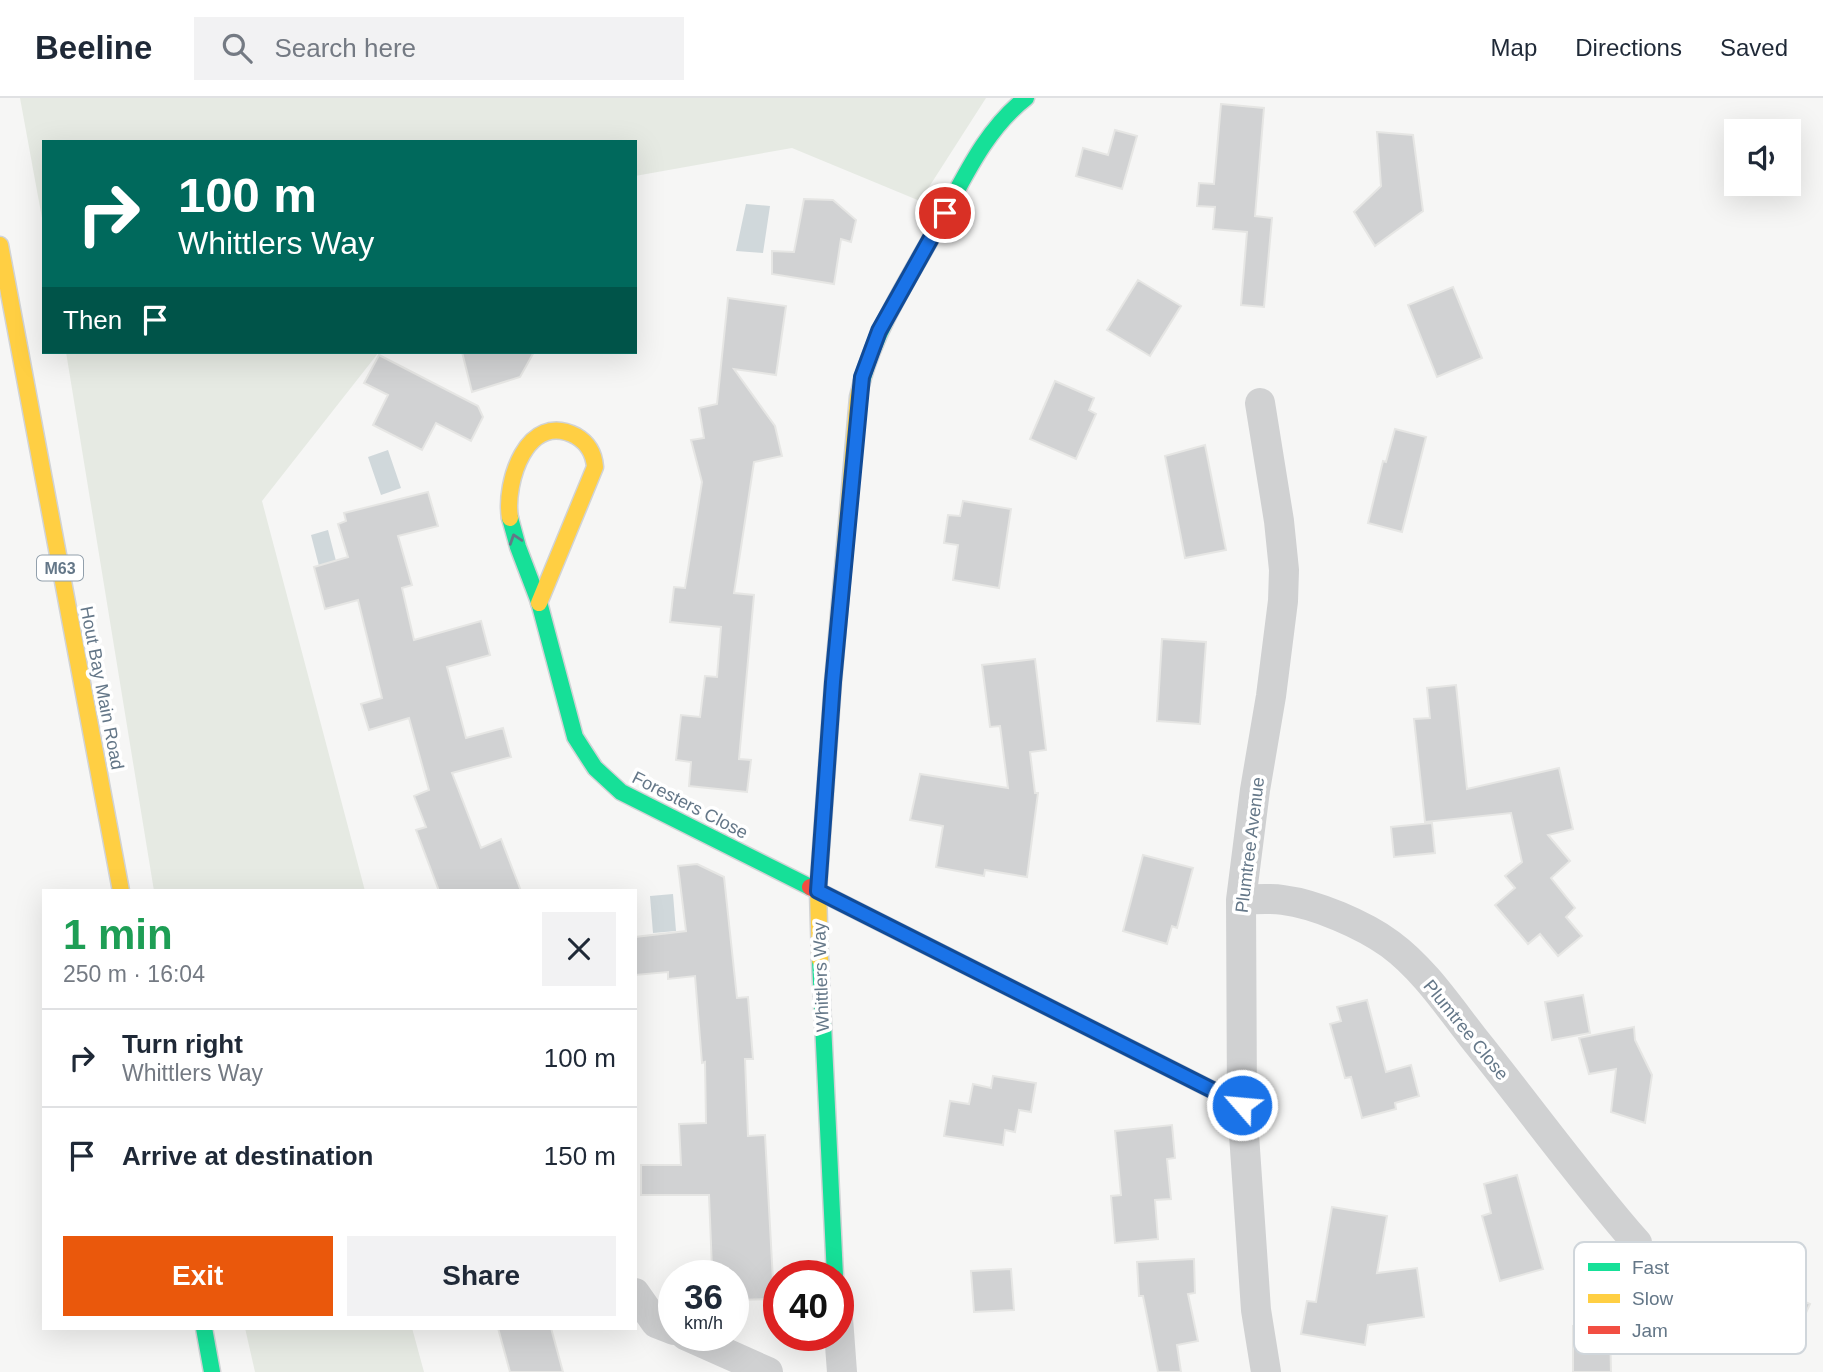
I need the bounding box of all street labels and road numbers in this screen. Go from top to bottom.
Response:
road number: M63 [37,555,83,580]
street label: Hout Bay Main Road [76,605,128,771]
street label: Foresters Close [629,767,751,843]
street label: Plumtree Avenue [1232,776,1268,914]
street label: Whittlers Way [809,922,833,1032]
street label: Plumtree Close [1420,976,1512,1084]

